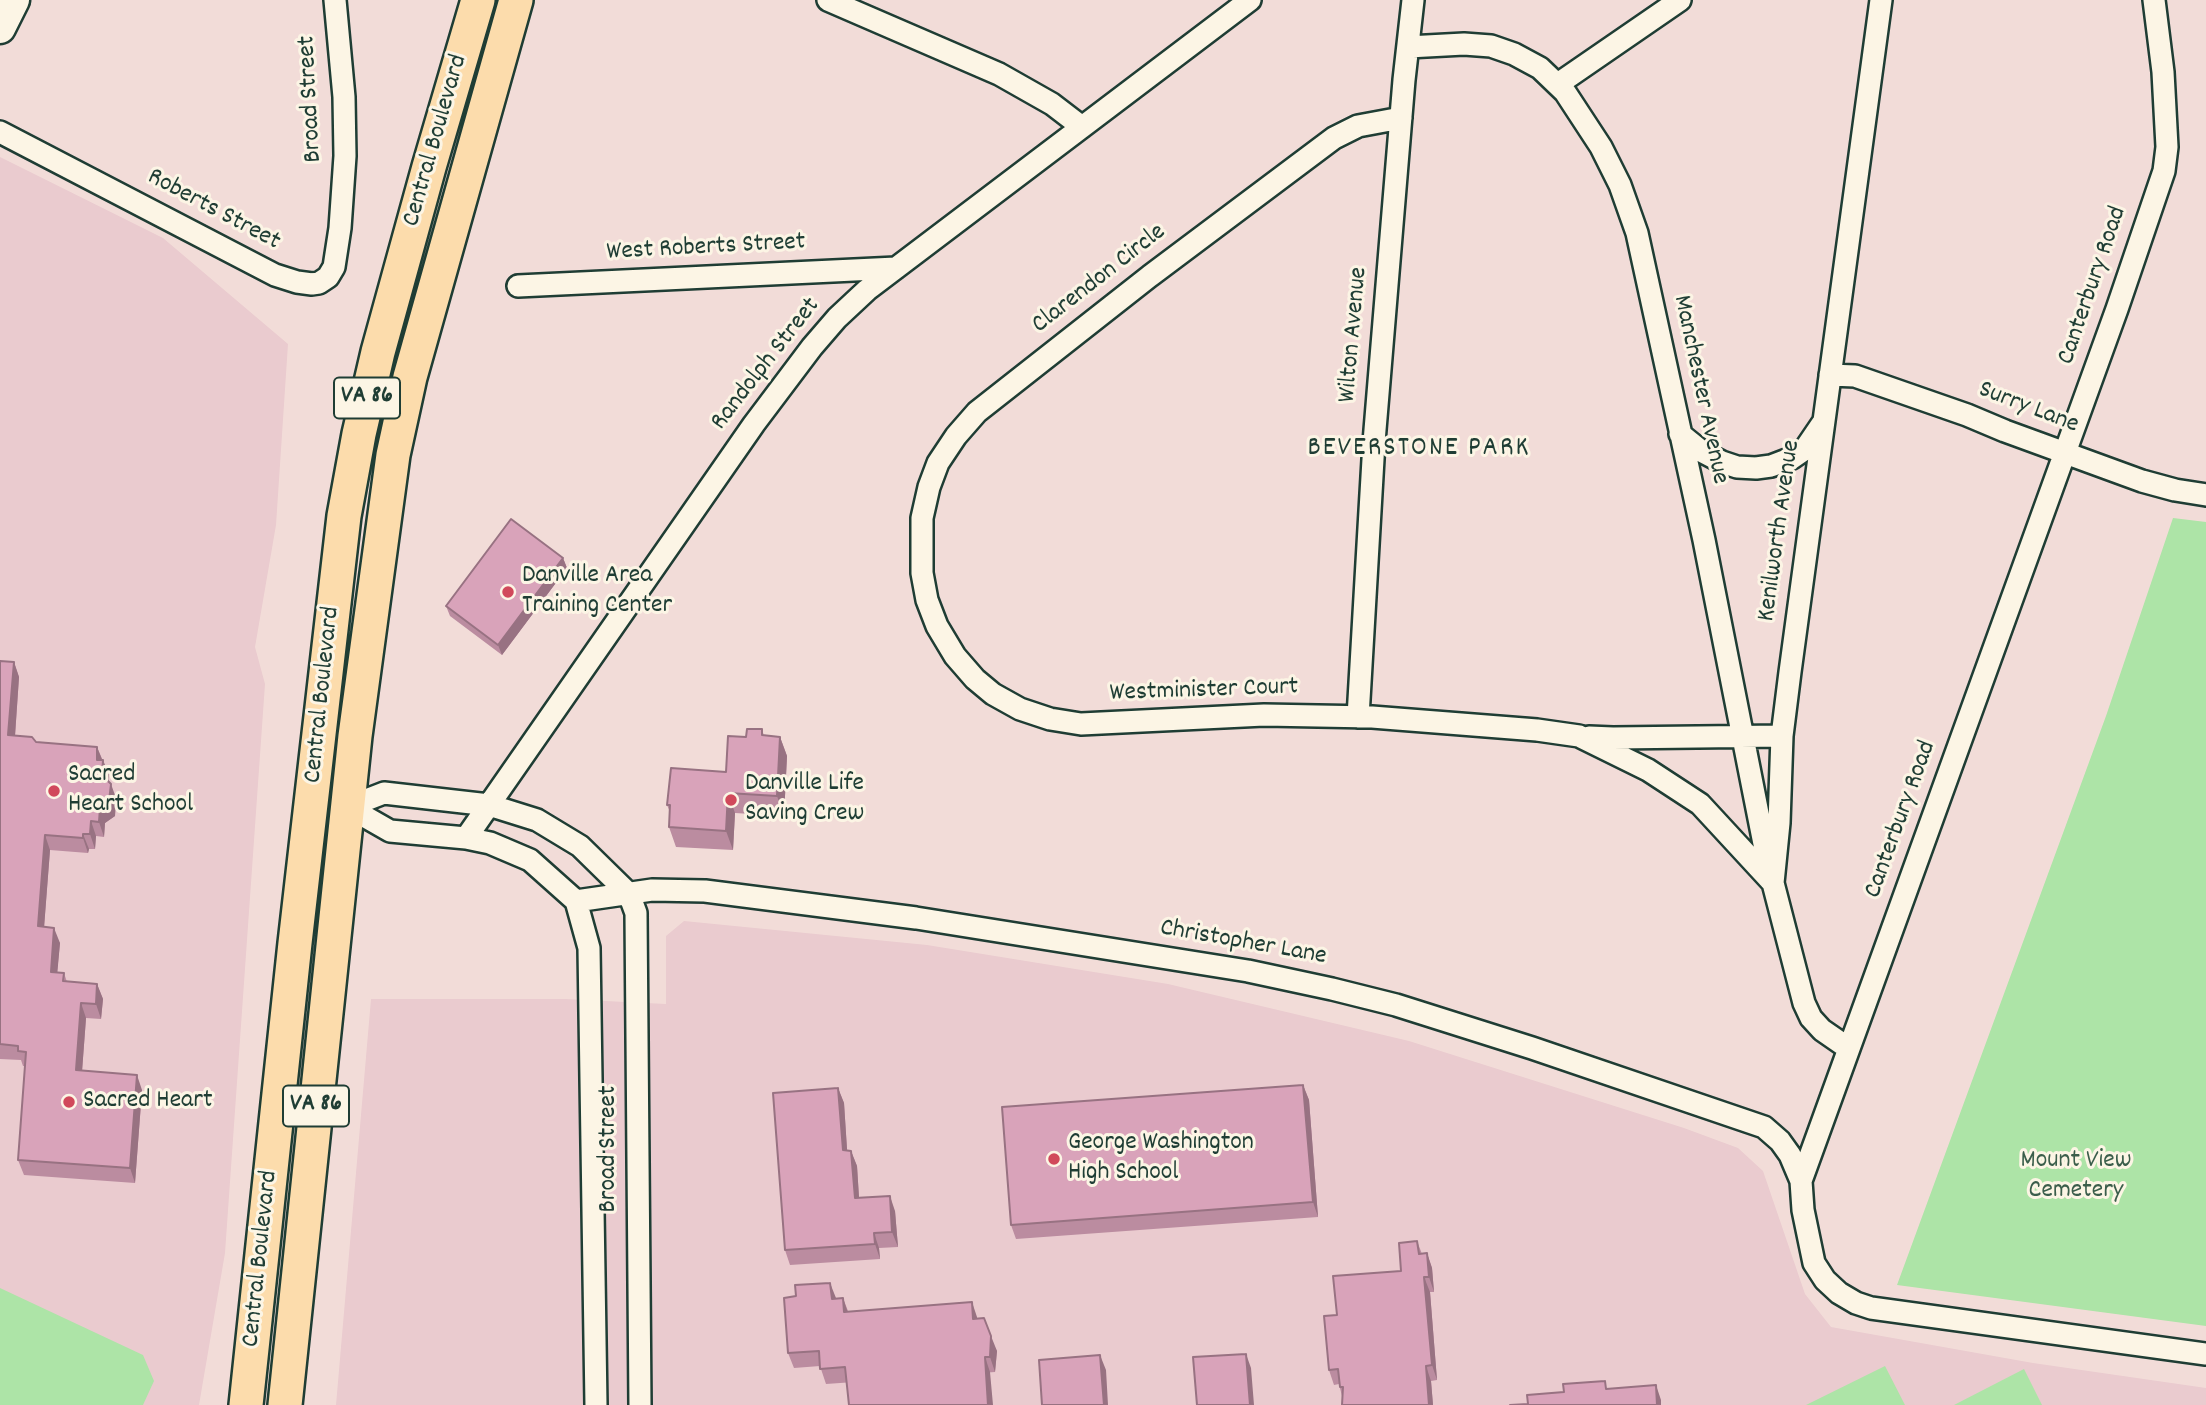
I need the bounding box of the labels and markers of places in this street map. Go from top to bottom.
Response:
place label: Danville Area Training Center [522,561,672,622]
marker: Danville Area Training Center [500,584,516,600]
place label: Sacred Heart School [68,760,193,822]
place label: Danville Life Saving Crew [745,769,864,830]
marker: Sacred Heart School [46,783,62,799]
marker: Danville Life Saving Crew [723,792,739,808]
place label: Sacred Heart [83,1086,213,1118]
marker: Sacred Heart [61,1094,77,1110]
place label: George Washington High School [1068,1128,1254,1190]
marker: George Washington High School [1046,1151,1062,1167]

